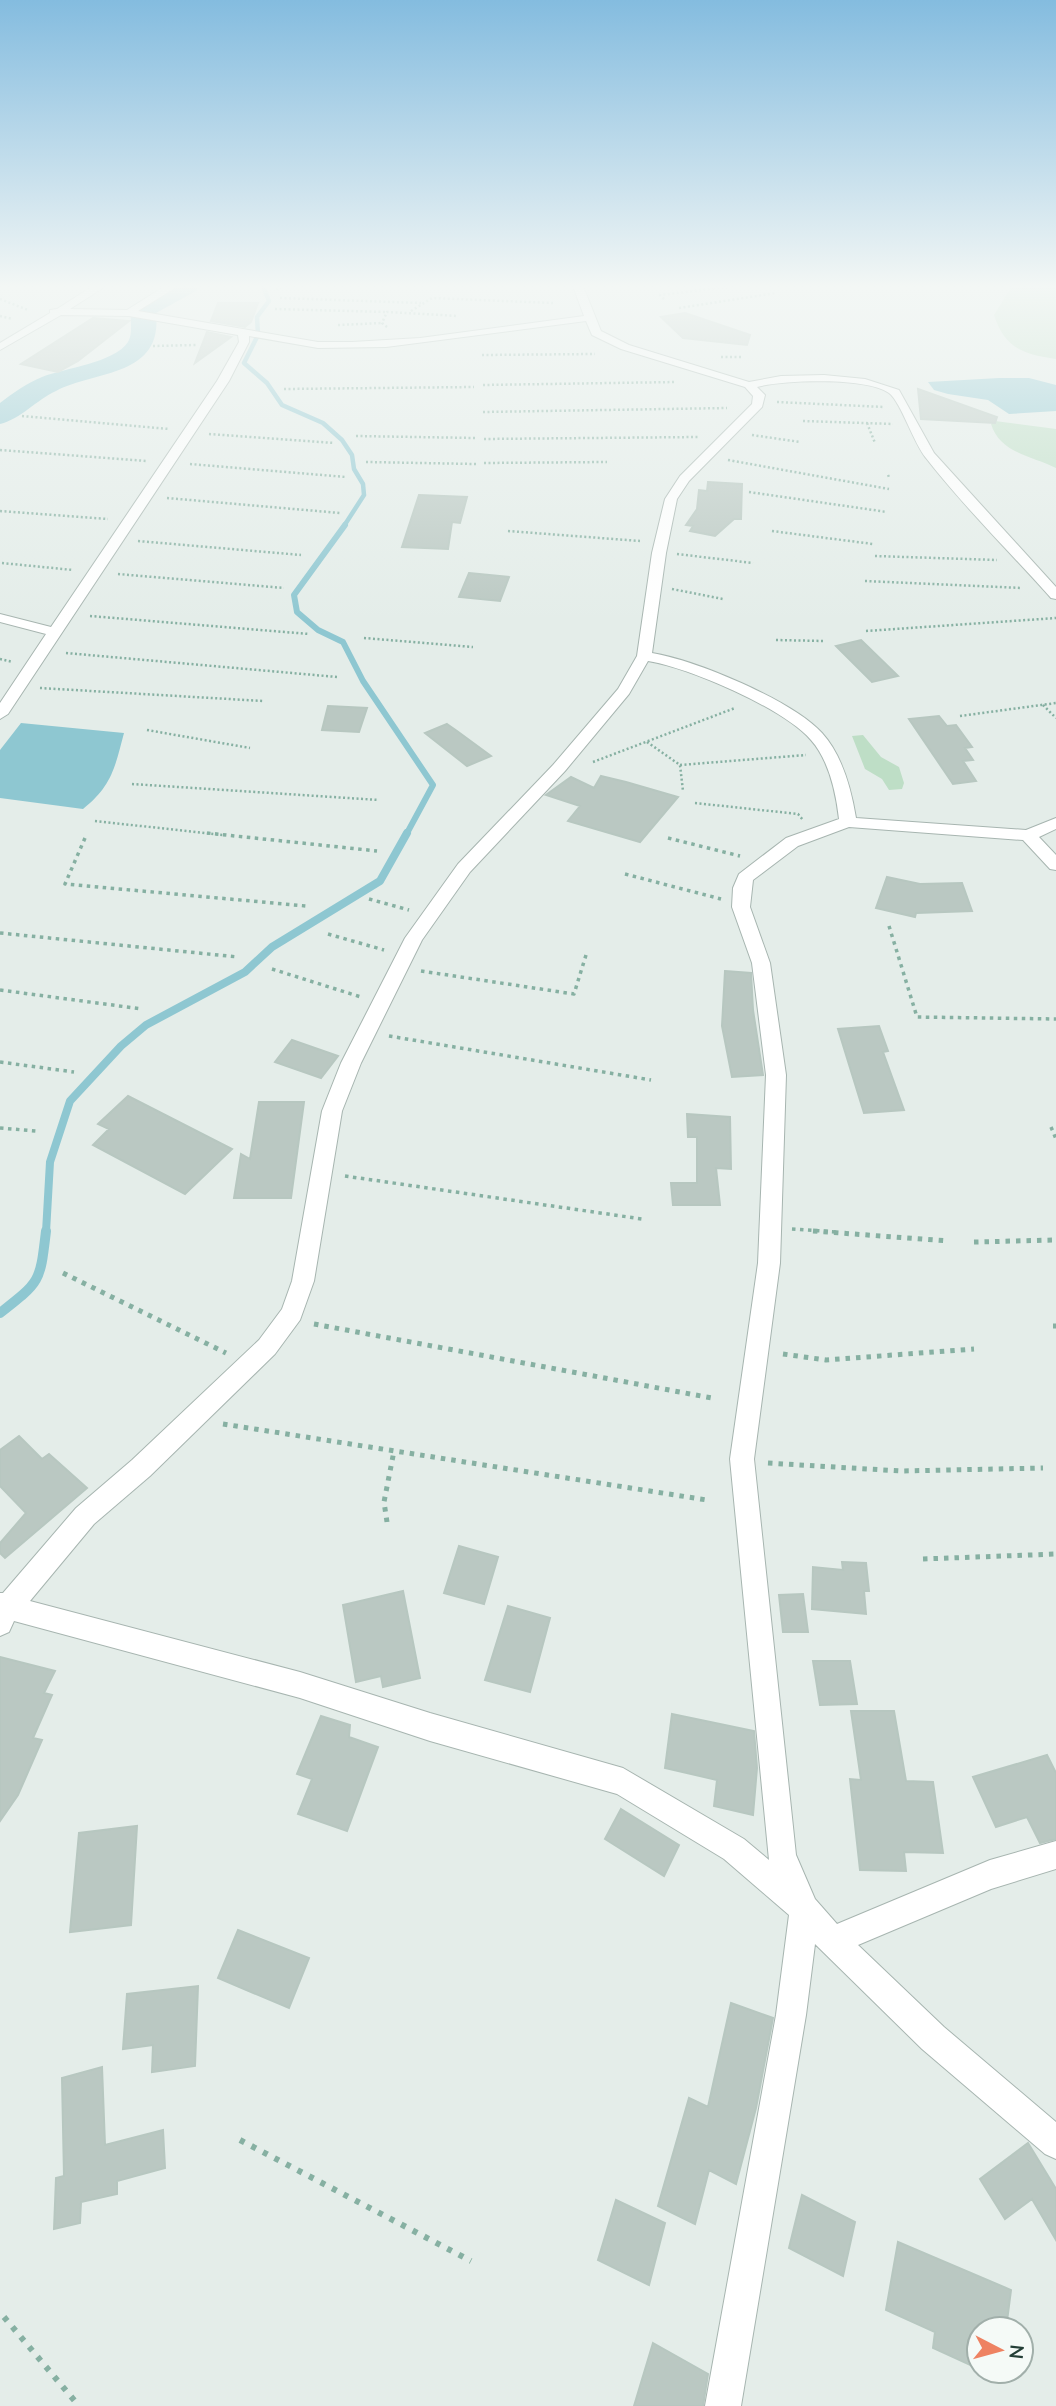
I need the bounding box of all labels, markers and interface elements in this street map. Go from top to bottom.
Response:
north arrow [965,2315,1035,2385]
text: N [1004,2343,1030,2360]

